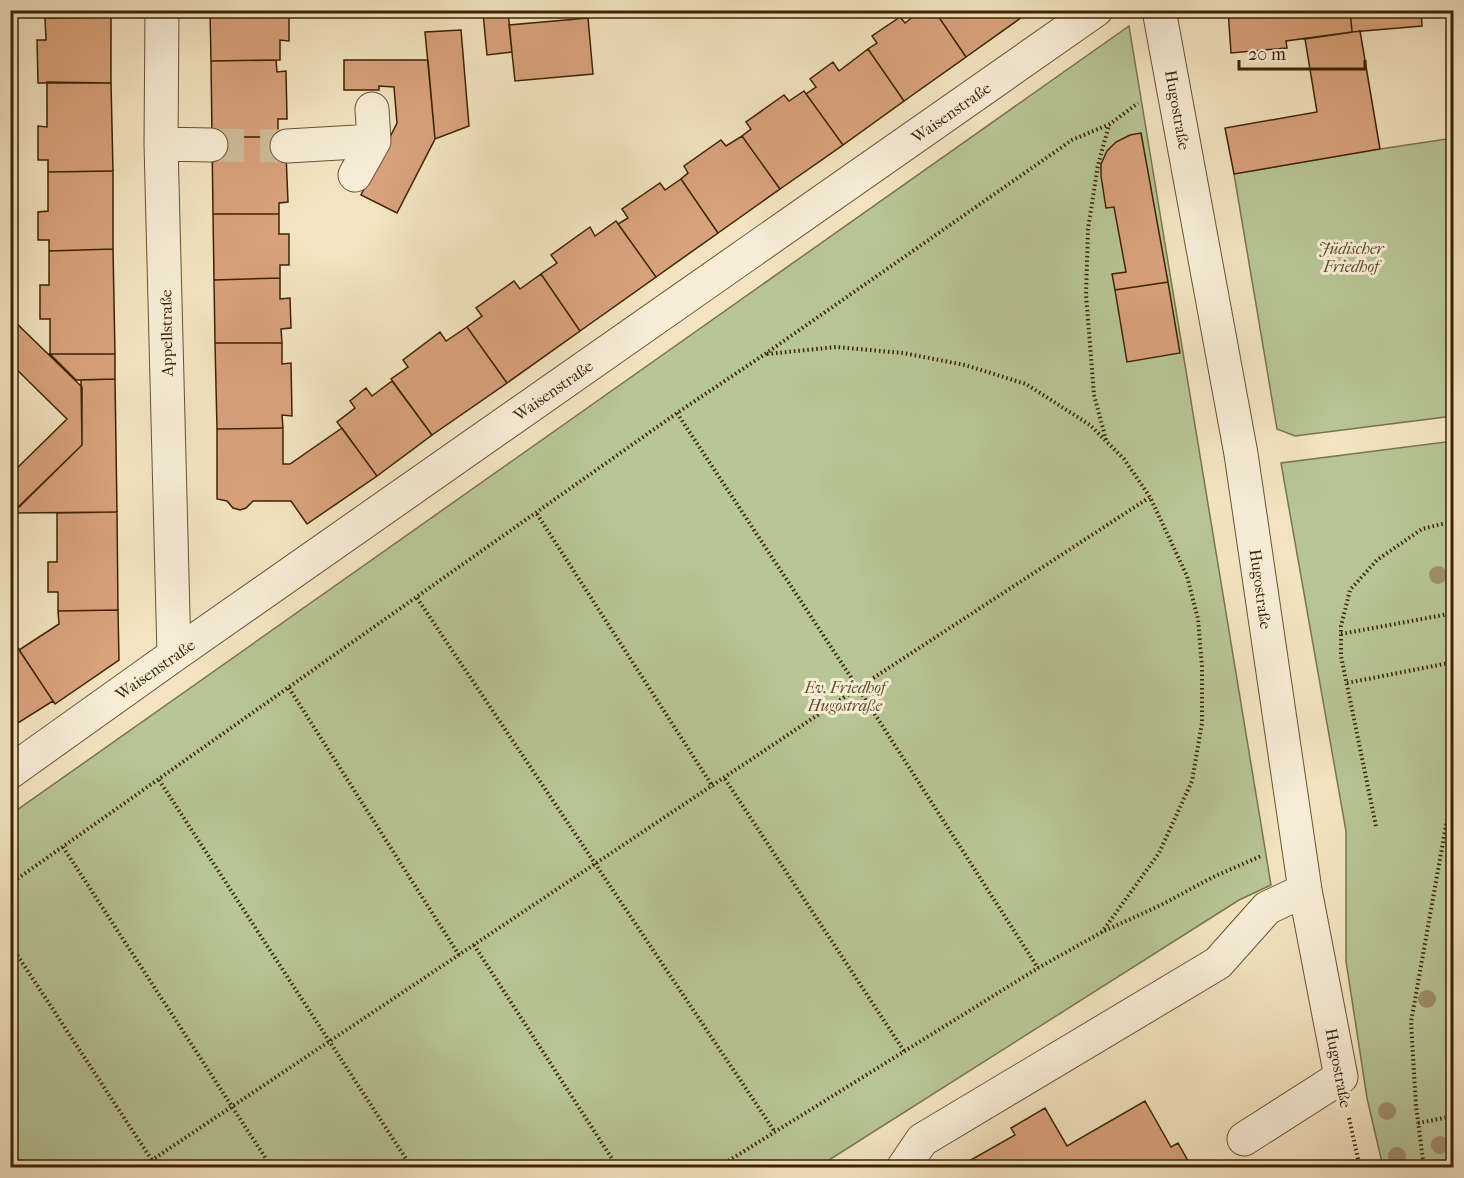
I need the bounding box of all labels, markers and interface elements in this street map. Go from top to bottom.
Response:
scale bar [1239,33,1365,71]
text: 20 m [1248,44,1286,65]
street label: Hugostraße [1161,69,1194,152]
street label: Waisenstraße [907,78,995,147]
park label: Jüdischer Friedhof [1318,239,1385,276]
street label: Appellstraße [156,289,177,378]
street label: Waisenstraße [509,356,597,425]
street label: Hugostraße [1245,548,1276,630]
street label: Waisenstraße [111,635,199,704]
park label: Ev. Friedhof Hugostraße [804,678,889,715]
street label: Hugostraße [1321,1027,1356,1110]

